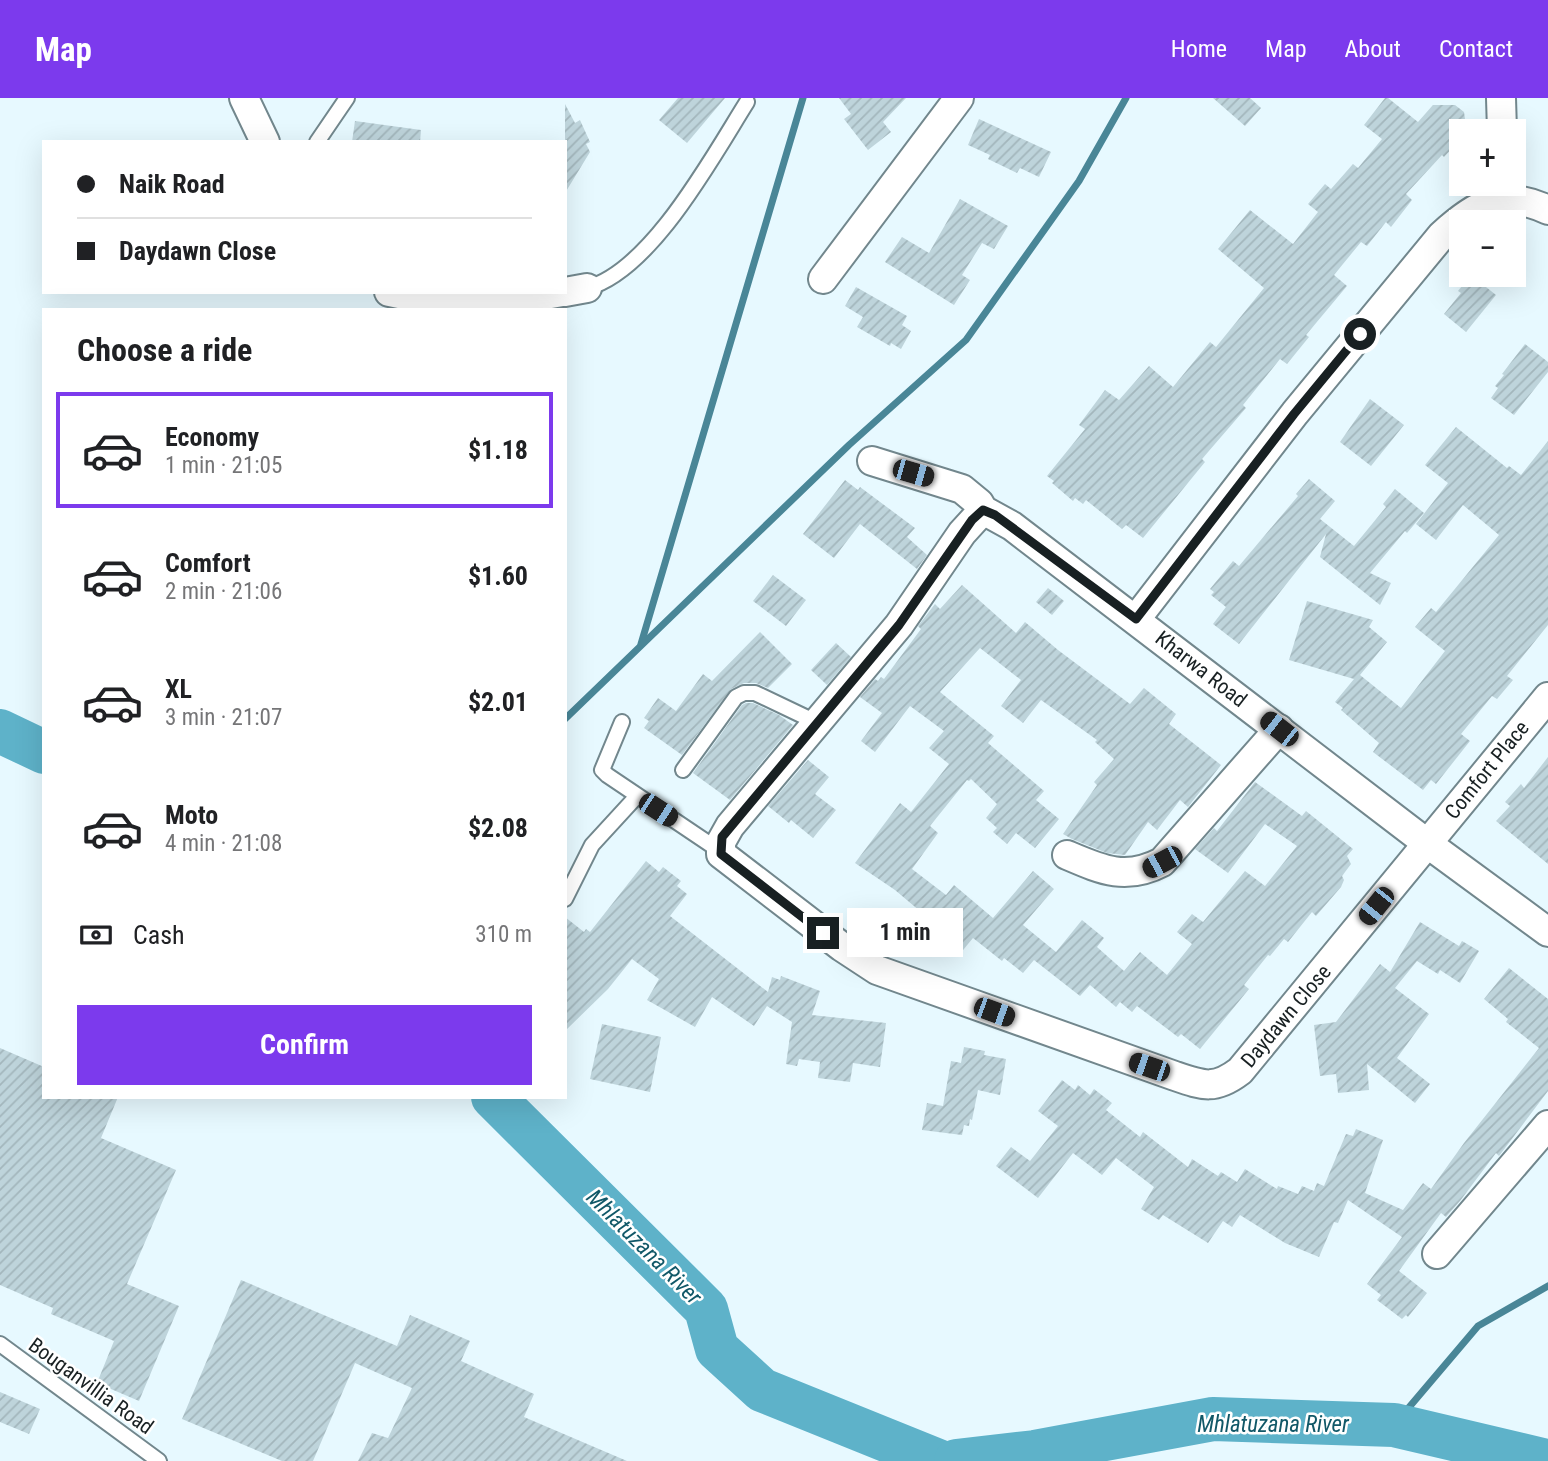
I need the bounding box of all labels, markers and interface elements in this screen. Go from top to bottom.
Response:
text: Map [35,30,92,69]
text: Home [1171,35,1227,63]
text: Map [1265,35,1307,63]
text: About [1345,35,1401,63]
text: Contact [1439,35,1513,63]
map controls [1449,119,1526,287]
button: + [1449,119,1526,196]
text: Naik Road [119,169,225,199]
button: − [1449,210,1526,287]
text: Daydawn Close [119,236,276,266]
route start [1344,318,1376,350]
text: Choose a ride [77,331,252,369]
icon: car [81,419,144,482]
text: Economy [165,422,259,452]
text: $1.18 [468,435,528,465]
text: 1 min · 21:05 [165,452,282,479]
car [890,457,937,489]
icon: car [81,545,144,608]
text: Comfort [165,548,251,578]
text: $1.60 [468,561,528,591]
text: 2 min · 21:06 [165,578,282,605]
street label: Kharwa Road [1151,626,1251,712]
icon: car [81,671,144,734]
text: XL [165,674,192,704]
text: $2.01 [468,687,528,717]
text: 3 min · 21:07 [165,704,282,731]
car [1256,708,1303,750]
street label: Comfort Place [1440,716,1534,824]
car [635,790,682,830]
icon: car [81,797,144,860]
text: Moto [165,800,218,830]
text: $2.08 [468,813,528,843]
text: 4 min · 21:08 [165,830,282,857]
car [1139,843,1186,881]
car [1355,883,1398,929]
callout: 1 min [848,908,963,958]
icon: cash [77,916,115,954]
route end [807,917,839,949]
text: 1 min [879,919,931,946]
text: Cash [133,920,185,950]
text: 310 m [475,921,532,948]
street label: Daydawn Close [1236,960,1336,1072]
car [971,995,1018,1029]
button: Confirm [77,1005,532,1085]
car [1126,1050,1173,1084]
water label: Mhlatuzana River [581,1184,708,1311]
street label: Bouganvillia Road [24,1333,158,1439]
water label: Mhlatuzana River [1197,1411,1350,1438]

